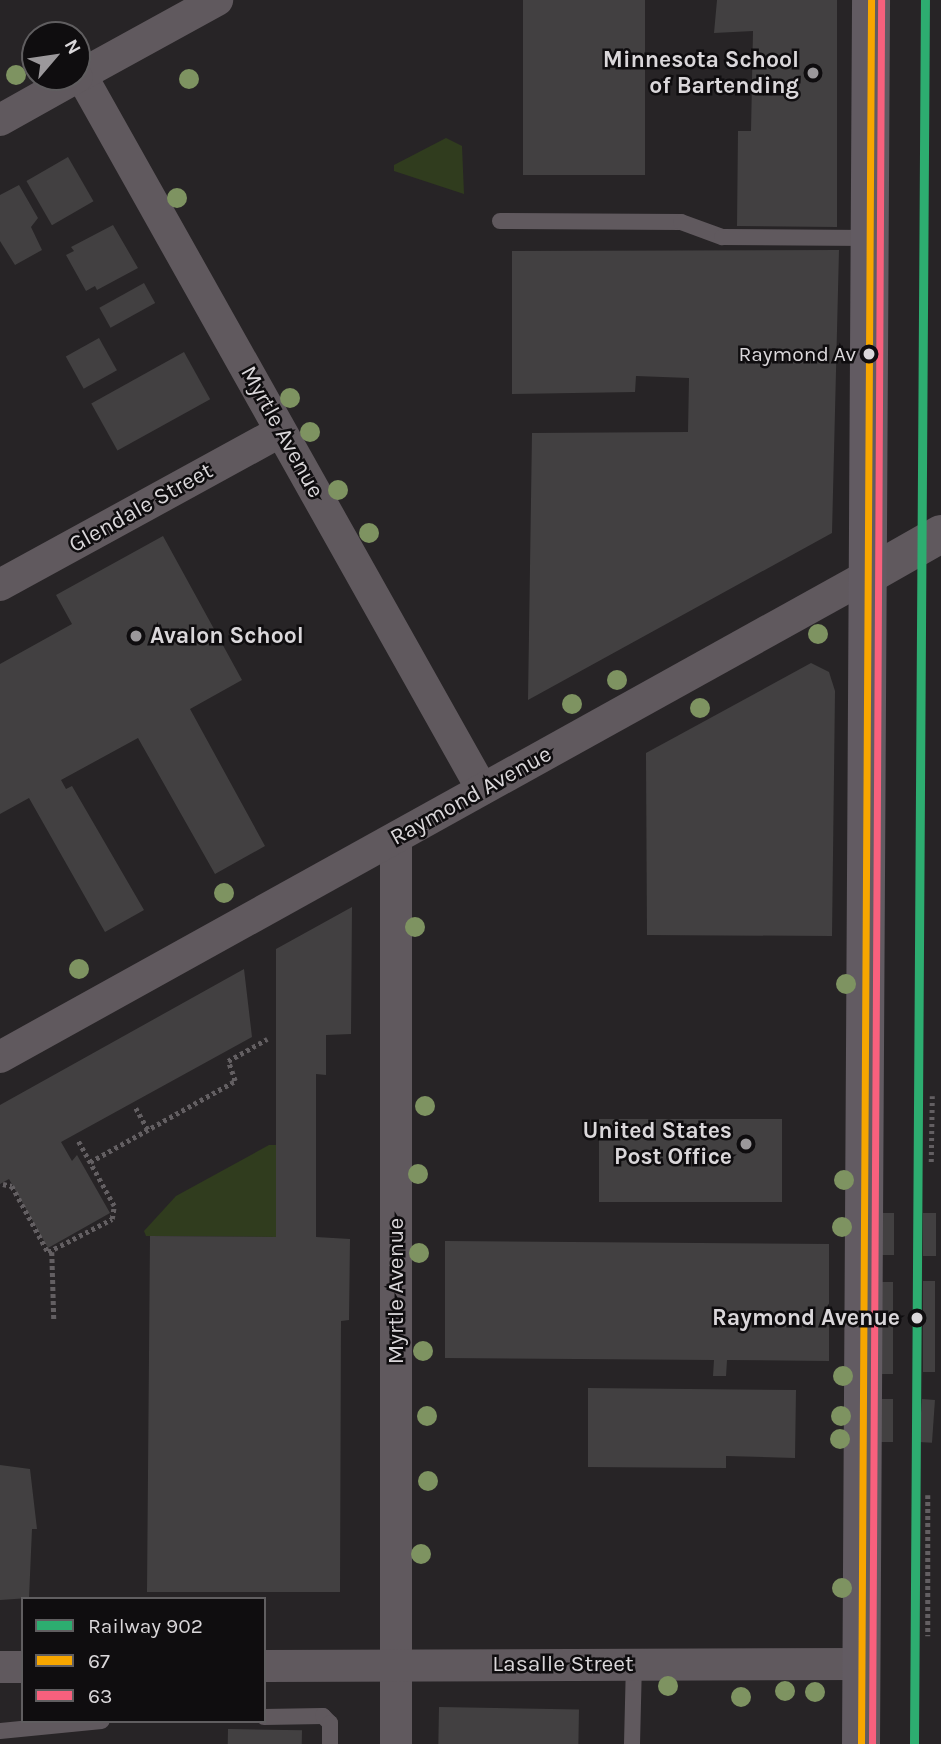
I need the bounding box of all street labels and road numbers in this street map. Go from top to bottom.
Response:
street label: Myrtle Avenue [234,361,330,503]
street label: Glendale Street [64,457,218,559]
street label: Raymond Avenue [386,740,556,852]
street label: Myrtle Avenue [382,1218,410,1364]
street label: Lasalle Street [492,1650,634,1678]

